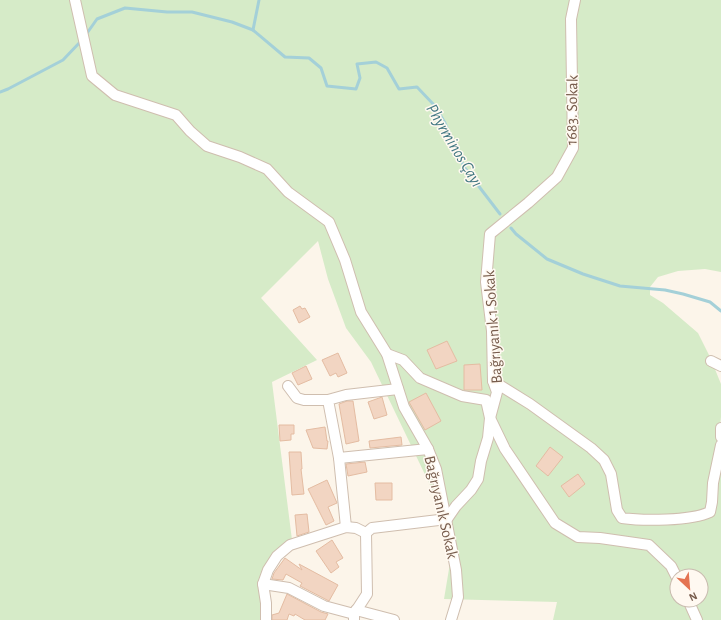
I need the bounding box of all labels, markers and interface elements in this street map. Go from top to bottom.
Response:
street label: 1683. Sokak [563,74,581,145]
water label: Phyrminos Çayı [423,101,486,190]
street label: Bağrıyanık 1 Sokak [481,269,506,384]
street label: Bağrıyanık Sokak [420,454,461,561]
north arrow [669,568,709,608]
text: N [687,590,699,603]

